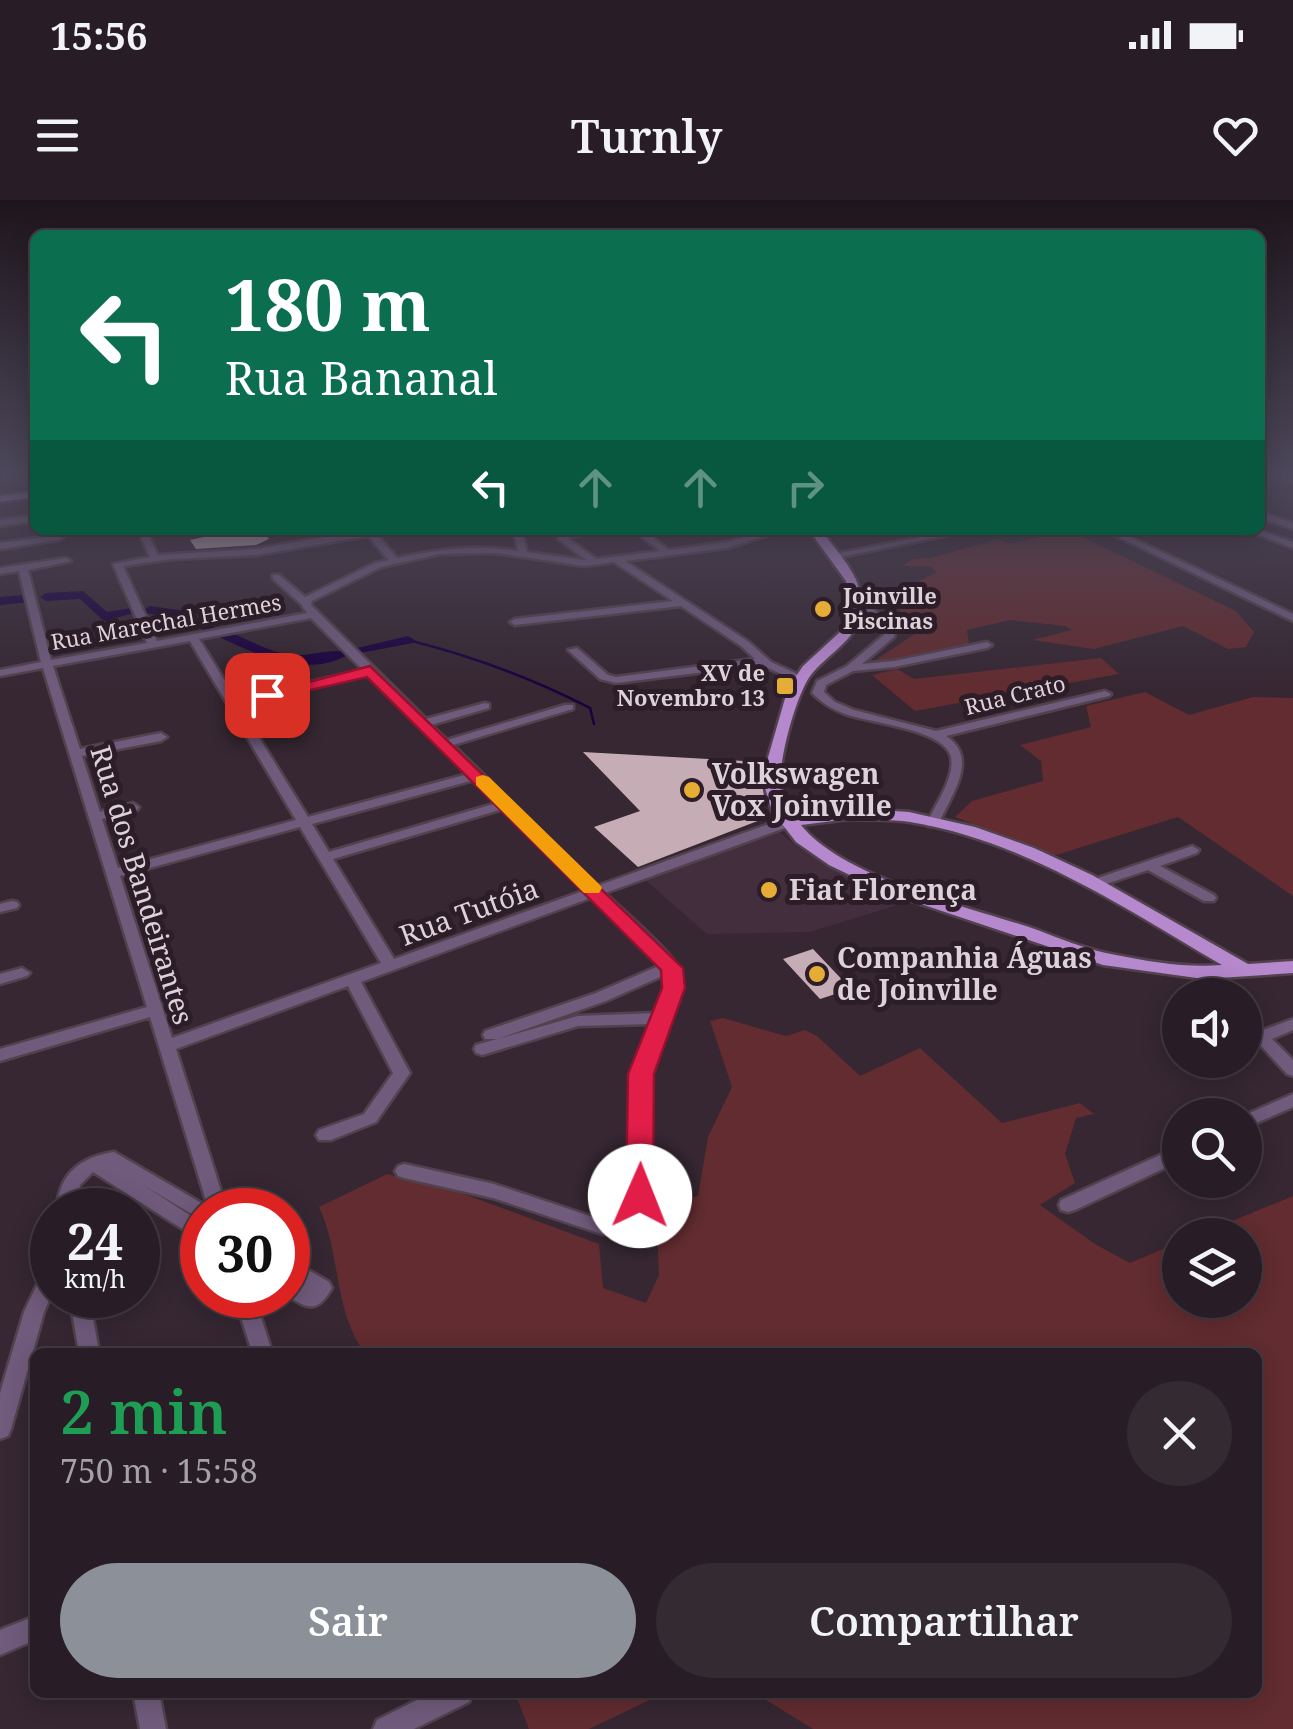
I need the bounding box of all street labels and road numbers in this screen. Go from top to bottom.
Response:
street label: Rua Marechal Hermes [48,586,283,656]
street label: Rua Crato [961,667,1068,721]
street label: Rua dos Bandeirantes [82,741,203,1029]
street label: Rua Tutóia [394,868,543,954]

